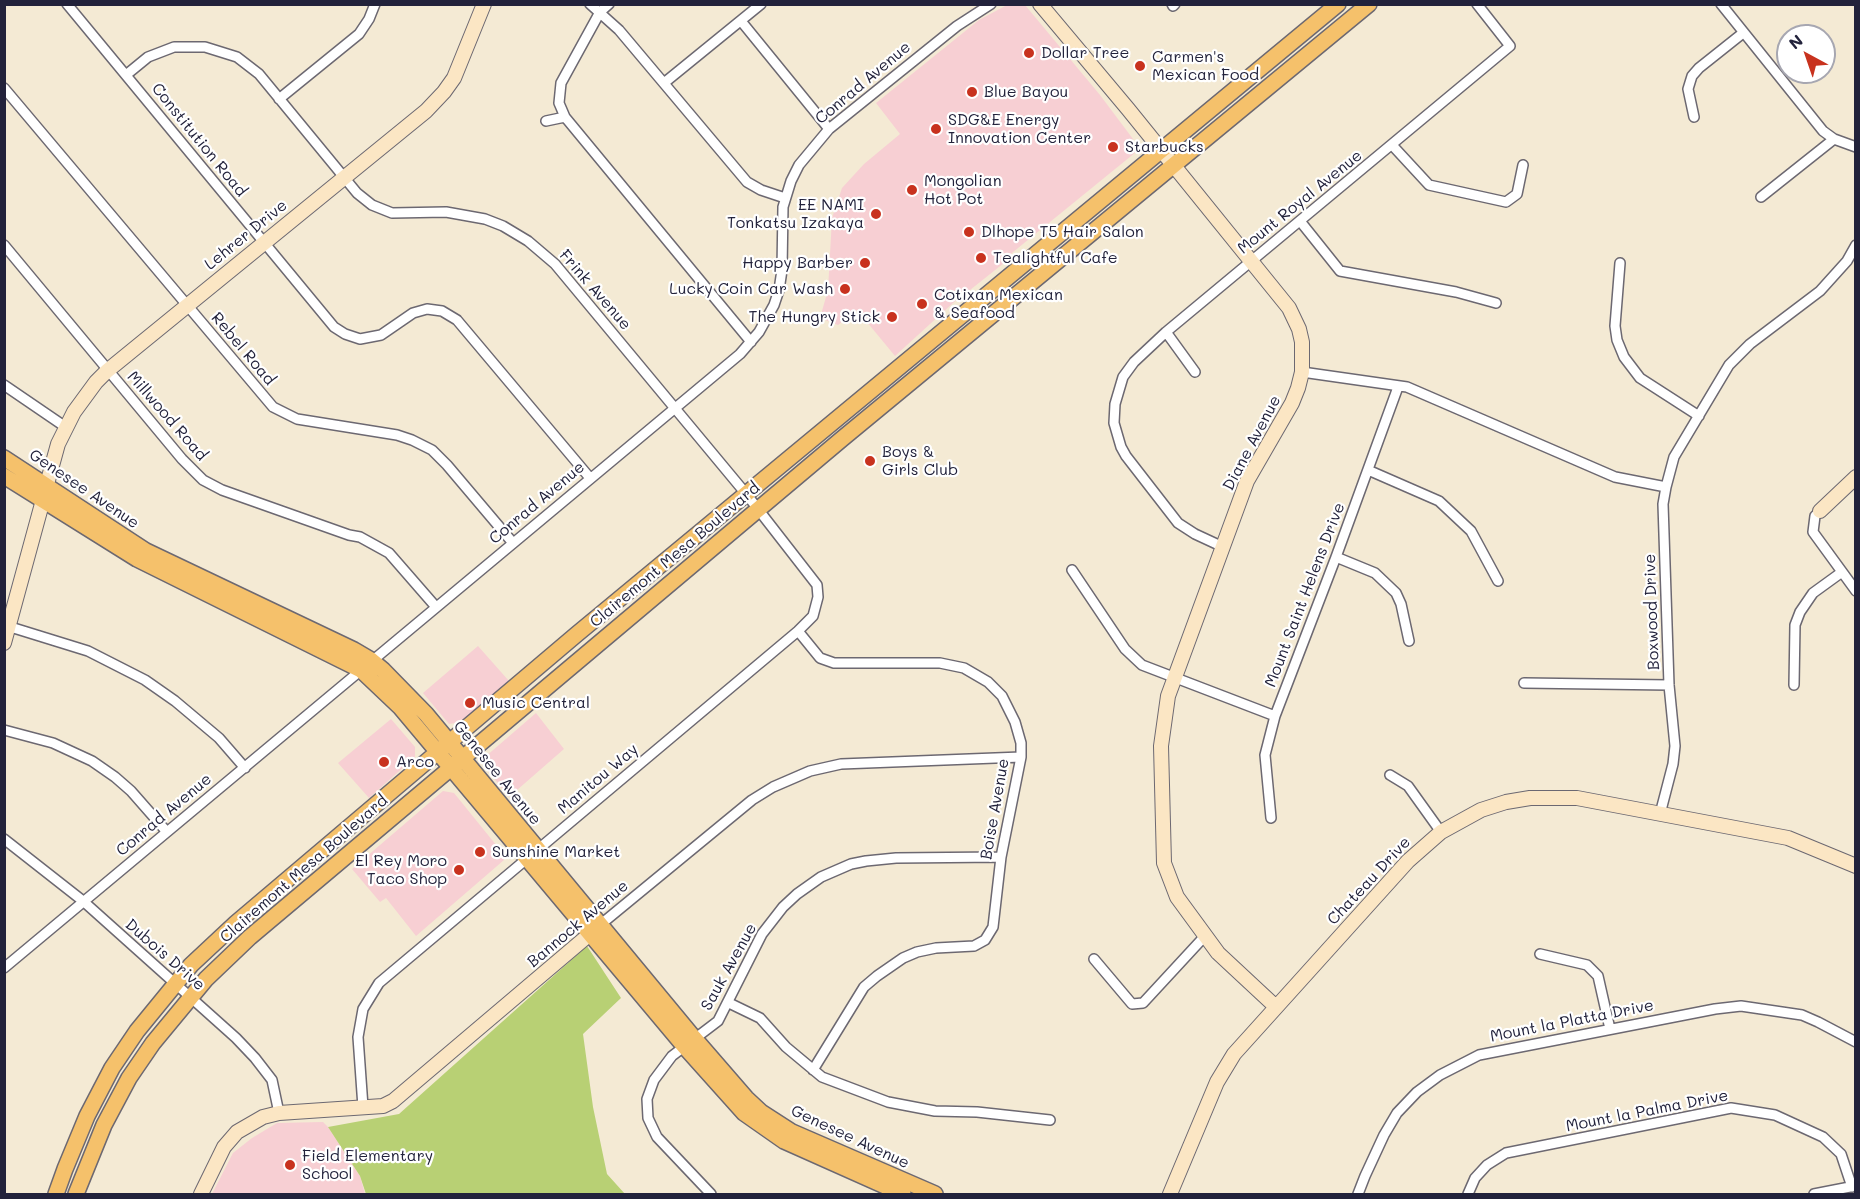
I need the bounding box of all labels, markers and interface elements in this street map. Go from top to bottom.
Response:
north arrow [1776,24,1836,84]
text: N [1784,29,1807,53]
street label: Conrad Avenue [811,38,915,128]
place label: Dollar Tree [1041,43,1129,63]
marker: Dollar Tree [1022,46,1036,60]
place label: Carmen's Mexican Food [1152,47,1259,85]
marker: Carmen's Mexican Food [1133,59,1147,73]
street label: Constitution Road [147,79,251,201]
place label: Blue Bayou [984,82,1068,102]
marker: Blue Bayou [965,85,979,99]
place label: SDG&E Energy Innovation Center [948,110,1091,148]
marker: SDG&E Energy Innovation Center [929,122,943,136]
place label: Starbucks [1125,137,1204,157]
marker: Starbucks [1106,140,1120,154]
street label: Mount Royal Avenue [1234,146,1366,258]
place label: Mongolian Hot Pot [924,171,1002,209]
marker: Mongolian Hot Pot [905,183,919,197]
place label: EE NAMI Tonkatsu Izakaya [727,195,864,233]
street label: Lehrer Drive [201,196,291,274]
marker: EE NAMI Tonkatsu Izakaya [869,207,883,221]
place label: Dlhope T5 Hair Salon [981,222,1144,242]
marker: Dlhope T5 Hair Salon [962,225,976,239]
street label: Frink Avenue [555,246,635,334]
place label: Tealightful Cafe [993,248,1118,268]
marker: Tealightful Cafe [974,251,988,265]
place label: Happy Barber [742,253,853,273]
marker: Happy Barber [858,256,872,270]
place label: Lucky Coin Car Wash [669,279,833,299]
marker: Lucky Coin Car Wash [838,282,852,296]
place label: Cotixan Mexican & Seafood [934,285,1063,323]
marker: Cotixan Mexican & Seafood [915,297,929,311]
place label: The Hungry Stick [748,307,880,327]
street label: Rebel Road [207,309,279,389]
marker: The Hungry Stick [885,310,899,324]
street label: Millwood Road [123,367,211,465]
street label: Diane Avenue [1219,392,1285,494]
place label: Boys & Girls Club [882,442,958,480]
street label: Genesee Avenue [25,445,143,533]
marker: Boys & Girls Club [863,454,877,468]
street label: Conrad Avenue [485,458,589,548]
street label: Clairemont Mesa Boulevard [586,478,764,632]
street label: Mount Saint Helens Drive [1261,500,1349,690]
street label: Boxwood Drive [1640,553,1664,671]
place label: Music Central [482,693,590,713]
marker: Music Central [463,696,477,710]
street label: Genesee Avenue [449,717,545,829]
street label: Manitou Way [554,740,642,818]
place label: Arco [396,752,434,772]
marker: Arco [377,755,391,769]
street label: Boise Avenue [977,757,1013,861]
street label: Conrad Avenue [112,770,216,860]
street label: Clairemont Mesa Boulevard [216,791,392,947]
street label: Chateau Drive [1323,833,1415,929]
place label: Sunshine Market [492,842,620,862]
marker: Sunshine Market [473,845,487,859]
place label: El Rey Moro Taco Shop [355,851,447,889]
marker: El Rey Moro Taco Shop [452,863,466,877]
street label: Bannock Avenue [524,876,632,972]
street label: Dubois Drive [121,915,209,995]
street label: Sauk Avenue [697,920,761,1014]
street label: Mount la Platta Drive [1489,996,1655,1046]
street label: Mount la Palma Drive [1564,1086,1730,1136]
street label: Genesee Avenue [788,1101,912,1173]
place label: Field Elementary School [302,1146,433,1184]
marker: Field Elementary School [283,1158,297,1172]

